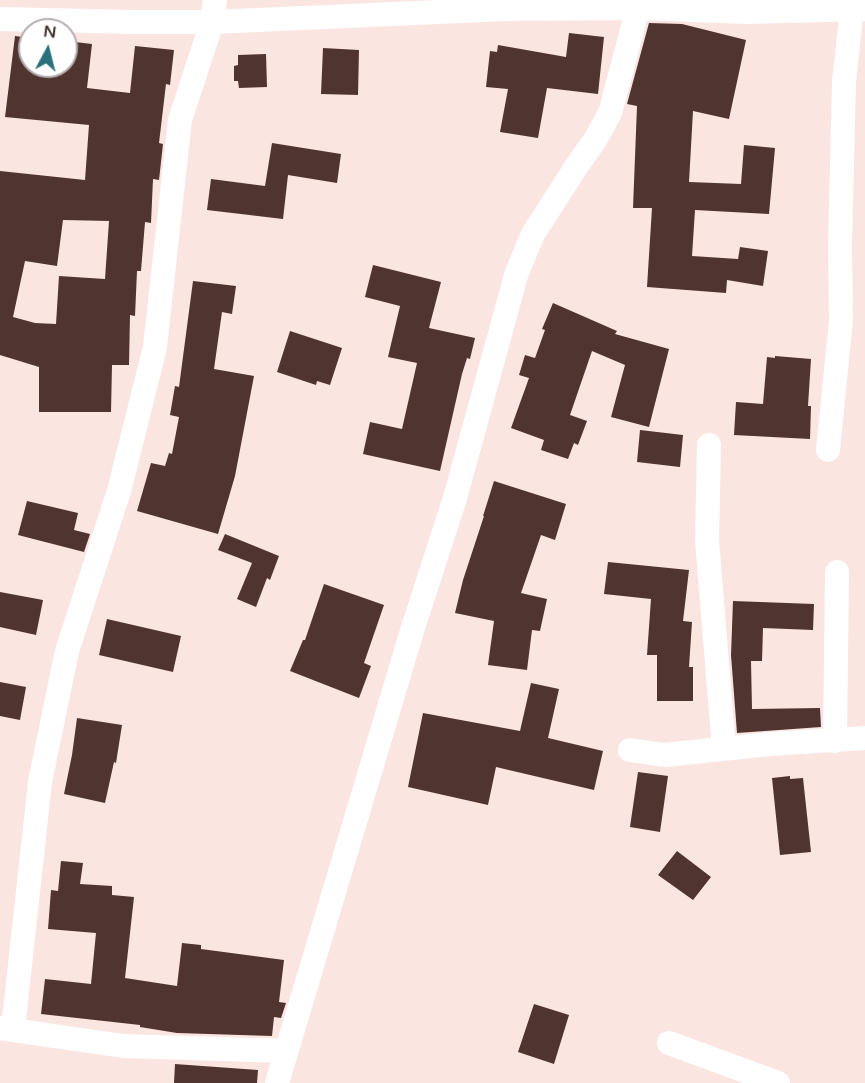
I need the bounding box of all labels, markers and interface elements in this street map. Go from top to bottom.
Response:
north arrow [18,18,78,78]
text: N [42,21,58,43]

